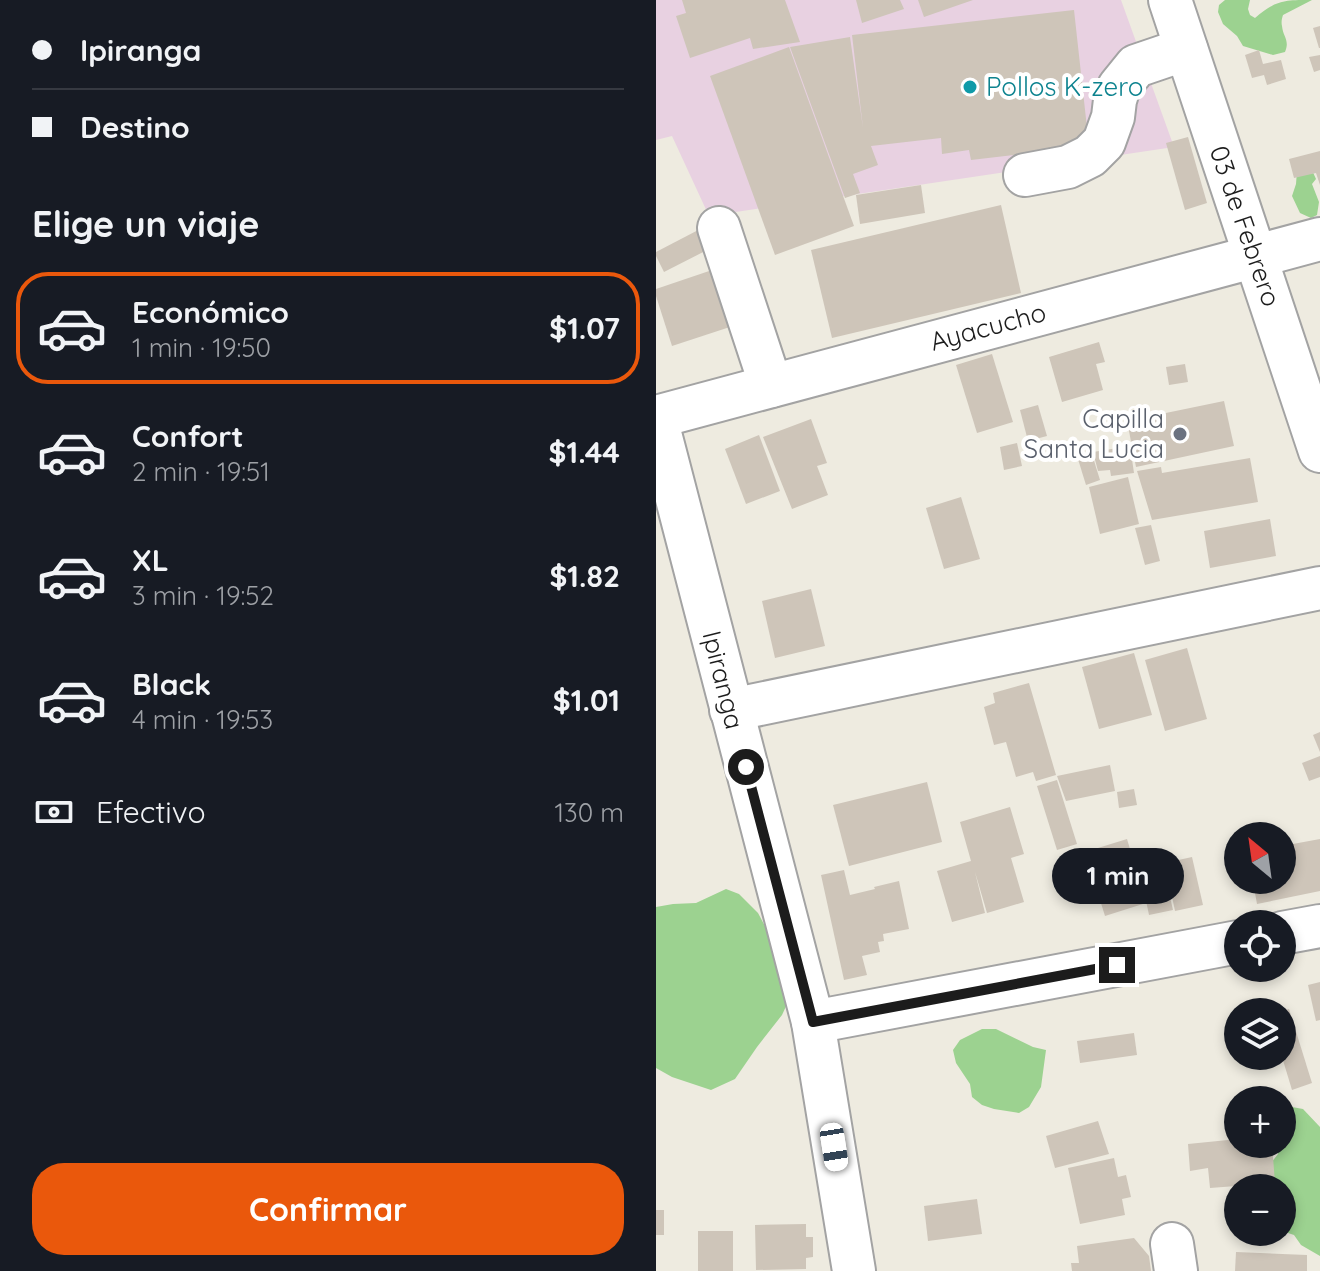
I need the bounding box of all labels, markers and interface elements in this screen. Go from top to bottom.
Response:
text: Ipiranga [80,31,201,69]
place label: Pollos K-zero [986,70,1143,103]
marker: Pollos K-zero [961,78,979,96]
text: Destino [80,108,190,146]
street label: 03 de Febrero [1203,141,1288,311]
text: Elige un viaje [32,201,260,246]
icon: car [36,292,108,364]
text: Económico [132,293,289,331]
street label: Ayacucho [926,295,1050,358]
text: $1.07 [549,309,620,347]
text: 1 min · 19:50 [132,331,271,364]
place label: Capilla Santa Lucia [1024,402,1164,465]
icon: car [36,416,108,488]
text: Confort [132,417,244,455]
marker: Capilla Santa Lucia [1171,425,1189,443]
text: $1.44 [549,433,620,471]
text: 2 min · 19:51 [132,455,270,488]
icon: car [36,540,108,612]
text: XL [132,541,169,579]
text: $1.82 [549,557,620,595]
text: 3 min · 19:52 [132,579,274,612]
street label: Ipiranga [695,627,752,732]
icon: car [36,664,108,736]
text: Black [132,665,211,703]
text: $1.01 [553,681,620,719]
text: 4 min · 19:53 [132,703,273,736]
route start [728,749,764,785]
icon: cash [32,790,76,834]
text: Efectivo [96,793,206,831]
text: 130 m [554,796,624,829]
north arrow [1224,822,1296,894]
map controls [1224,822,1296,1246]
callout: 1 min [1051,849,1183,905]
text: 1 min [1087,859,1150,892]
button: locate [1224,910,1296,982]
route end [1099,947,1135,983]
button: layers [1224,998,1296,1070]
button: + [1224,1086,1296,1158]
car [818,1121,850,1173]
button: Confirmar [32,1163,624,1255]
button: − [1224,1174,1296,1246]

